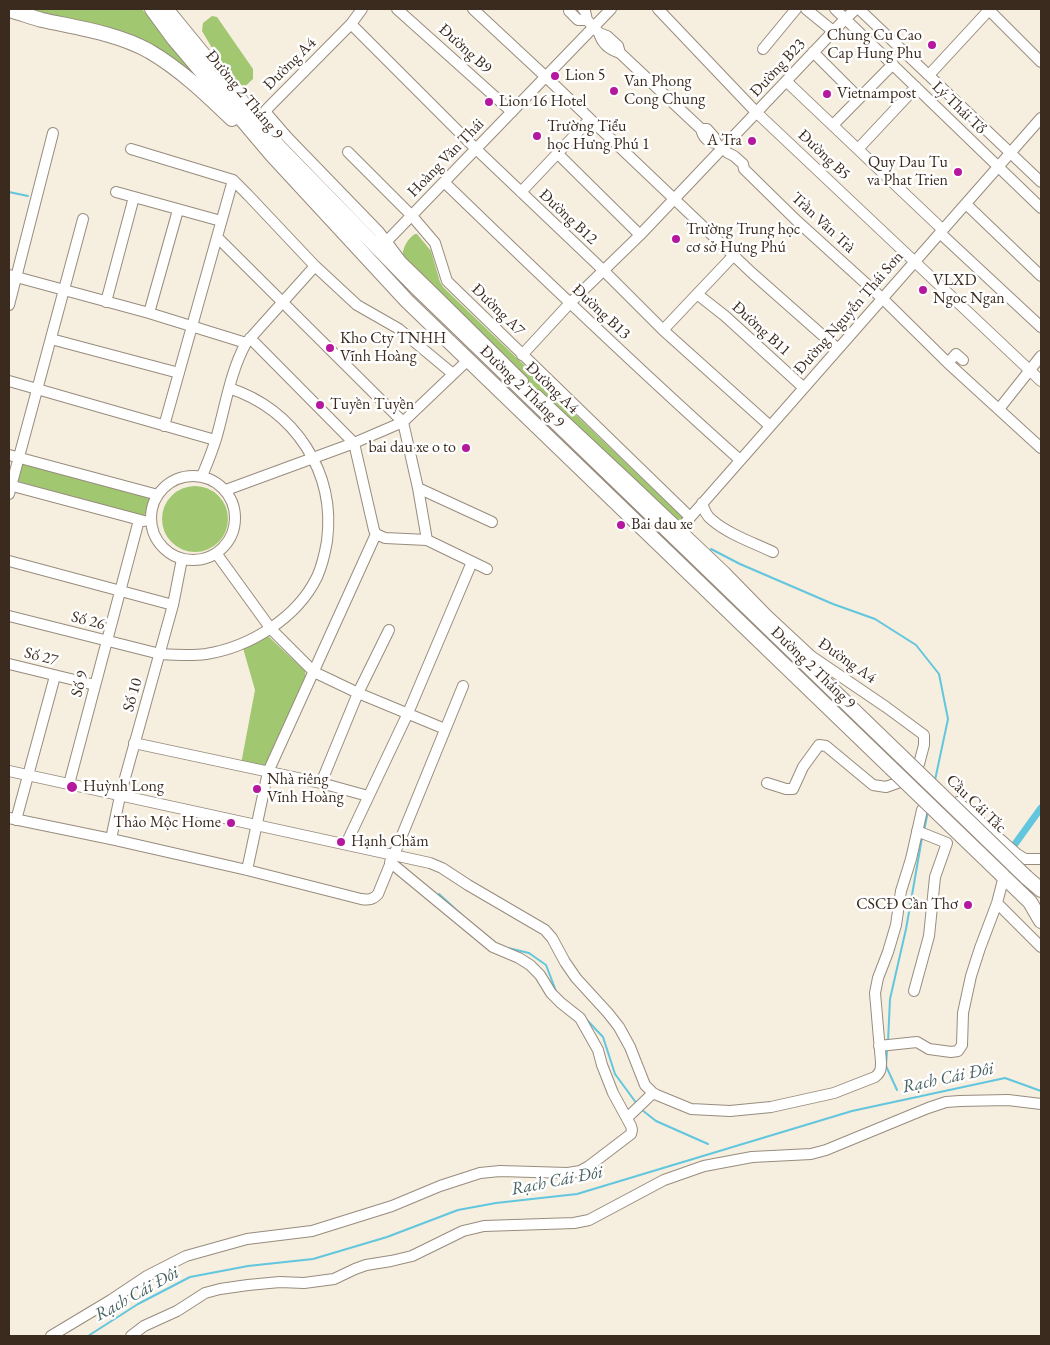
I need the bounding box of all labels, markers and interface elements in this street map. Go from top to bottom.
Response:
street label: Đường B9 [434,20,496,78]
place label: Chung Cu Cao Cap Hung Phu [827,26,922,64]
street label: Đường A4 [260,34,320,94]
street label: Đường B23 [746,35,810,101]
marker: Chung Cu Cao Cap Hung Phu [926,39,938,51]
street label: Đường 2 Tháng 9 [201,47,287,143]
place label: Lion 5 [565,66,606,86]
marker: Lion 5 [549,70,561,82]
place label: Van Phong Cong Chung [624,72,705,110]
street label: Lý Thái Tổ [928,77,990,139]
place label: Vietnampost [837,84,916,104]
marker: Van Phong Cong Chung [608,85,620,97]
marker: Vietnampost [821,88,833,100]
place label: Lion 16 Hotel [499,92,586,112]
marker: Lion 16 Hotel [483,96,495,108]
street label: Hoàng Văn Thái [404,115,488,201]
place label: Trường Tiểu học Hưng Phú 1 [547,117,650,155]
street label: Đường B5 [794,126,854,184]
marker: Trường Tiểu học Hưng Phú 1 [531,130,543,142]
place label: A Tra [707,131,742,151]
marker: A Tra [746,135,758,147]
place label: Quy Dau Tu va Phat Trien [867,153,948,191]
marker: Quy Dau Tu va Phat Trien [952,166,964,178]
street label: Đường B12 [535,185,601,249]
street label: Trần Văn Trà [787,189,859,257]
place label: Trường Trung học cơ sở Hưng Phú [686,220,800,258]
marker: Trường Trung học cơ sở Hưng Phú [670,233,682,245]
street label: Đường Nguyễn Thái Sơn [790,248,908,378]
place label: VLXD Ngoc Ngan [933,271,1005,309]
street label: Đường A7 [467,280,529,340]
street label: Đường B13 [568,280,634,344]
marker: VLXD Ngoc Ngan [917,284,929,296]
street label: Đường B11 [728,298,794,360]
place label: Kho Cty TNHH Vĩnh Hoàng [340,329,446,367]
marker: Kho Cty TNHH Vĩnh Hoàng [324,342,336,354]
street label: Đường 2 Tháng 9 [476,342,568,432]
street label: Đường A4 [521,358,583,418]
place label: Tuyền Tuyền [330,395,414,415]
marker: Tuyền Tuyền [314,399,326,411]
place label: bai dau xe o to [368,438,456,458]
marker: bai dau xe o to [460,442,472,454]
place label: Bai dau xe [631,515,693,535]
marker: Bai dau xe [615,519,627,531]
street label: Số 26 [69,608,107,634]
street label: Đường 2 Tháng 9 [767,623,859,713]
street label: Đường A4 [814,634,880,688]
street label: Số 27 [22,644,60,670]
street label: Số 9 [67,669,93,699]
street label: Số 10 [119,676,147,714]
place label: Nhà riêng Vĩnh Hoàng [267,770,344,808]
street label: Cầu Cái Tắc [942,771,1010,837]
place label: Huỳnh Long [83,777,164,797]
marker: Huỳnh Long [65,780,79,794]
marker: Nhà riêng Vĩnh Hoàng [251,783,263,795]
place label: Thảo Mộc Home [113,813,221,833]
marker: Thảo Mộc Home [225,817,237,829]
place label: Hạnh Chăm [351,832,429,852]
marker: Hạnh Chăm [335,836,347,848]
place label: CSCĐ Cần Thơ [856,895,958,915]
marker: CSCĐ Cần Thơ [962,899,974,911]
water label: Rạch Cái Đôi [900,1058,996,1098]
water label: Rạch Cái Đôi [509,1162,605,1200]
water label: Rạch Cái Đôi [91,1262,183,1326]

